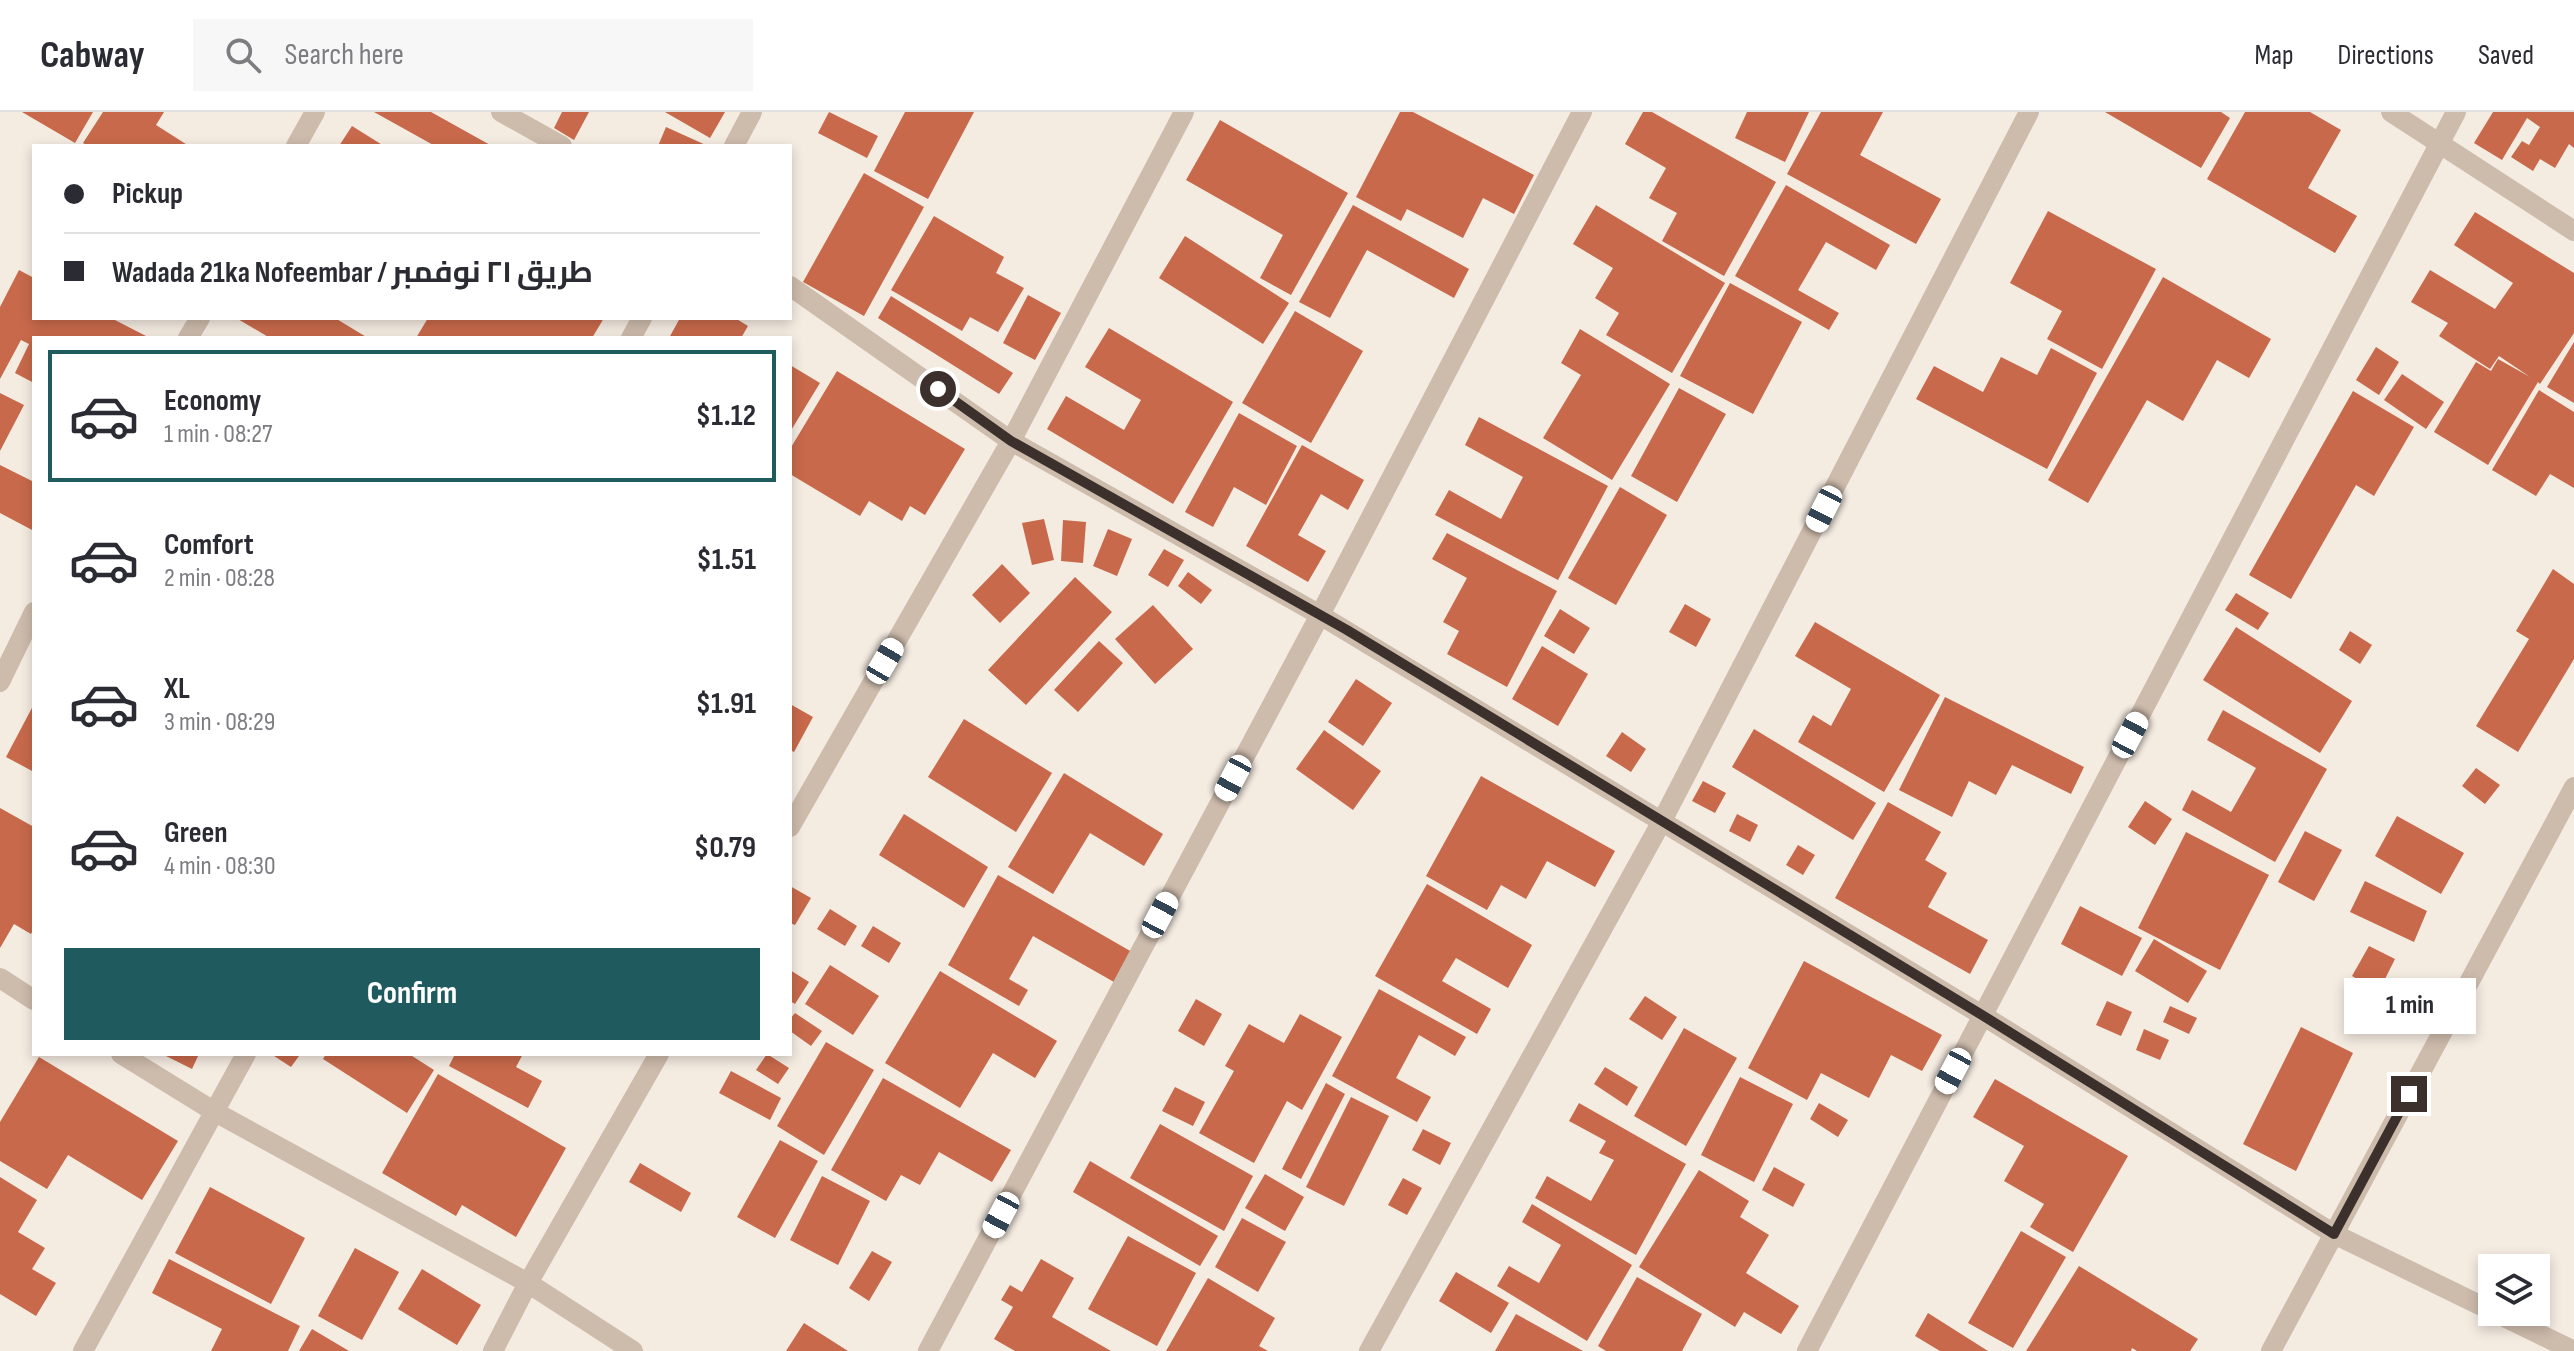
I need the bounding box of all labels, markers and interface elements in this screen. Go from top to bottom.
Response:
search box [193,19,753,91]
text: Cabway [40,33,145,78]
icon: search [221,33,265,77]
text: Search here [285,37,404,73]
text: Map [2255,39,2294,72]
text: Directions [2338,39,2434,72]
text: Saved [2478,39,2534,72]
text: Pickup [112,176,183,212]
text: Wadada 21ka Nofeembar / طريق ٢١ نوفمبر [112,255,593,291]
route start [920,371,956,407]
icon: car [68,380,140,452]
text: Economy [164,383,261,419]
text: $1.12 [696,398,756,434]
text: 1 min · 08:27 [164,419,272,450]
car [1802,482,1846,536]
icon: car [68,524,140,596]
text: Comfort [164,527,254,563]
text: $1.51 [696,542,756,578]
text: 2 min · 08:28 [164,563,275,594]
car [863,634,907,688]
icon: car [68,668,140,740]
text: XL [164,671,190,707]
text: $1.91 [696,686,756,722]
text: 3 min · 08:29 [164,707,275,738]
car [2108,708,2152,762]
car [1211,751,1255,805]
icon: car [68,812,140,884]
text: Green [164,815,228,851]
text: $0.79 [694,830,756,866]
text: 4 min · 08:30 [164,851,276,882]
car [1138,888,1182,942]
button: Confirm [64,948,760,1040]
callout: 1 min [2343,978,2475,1034]
text: 1 min [2386,990,2434,1021]
car [1931,1044,1975,1098]
route end [2391,1076,2427,1112]
car [979,1188,1023,1242]
map controls [2478,1254,2550,1326]
button: layers [2478,1254,2550,1326]

